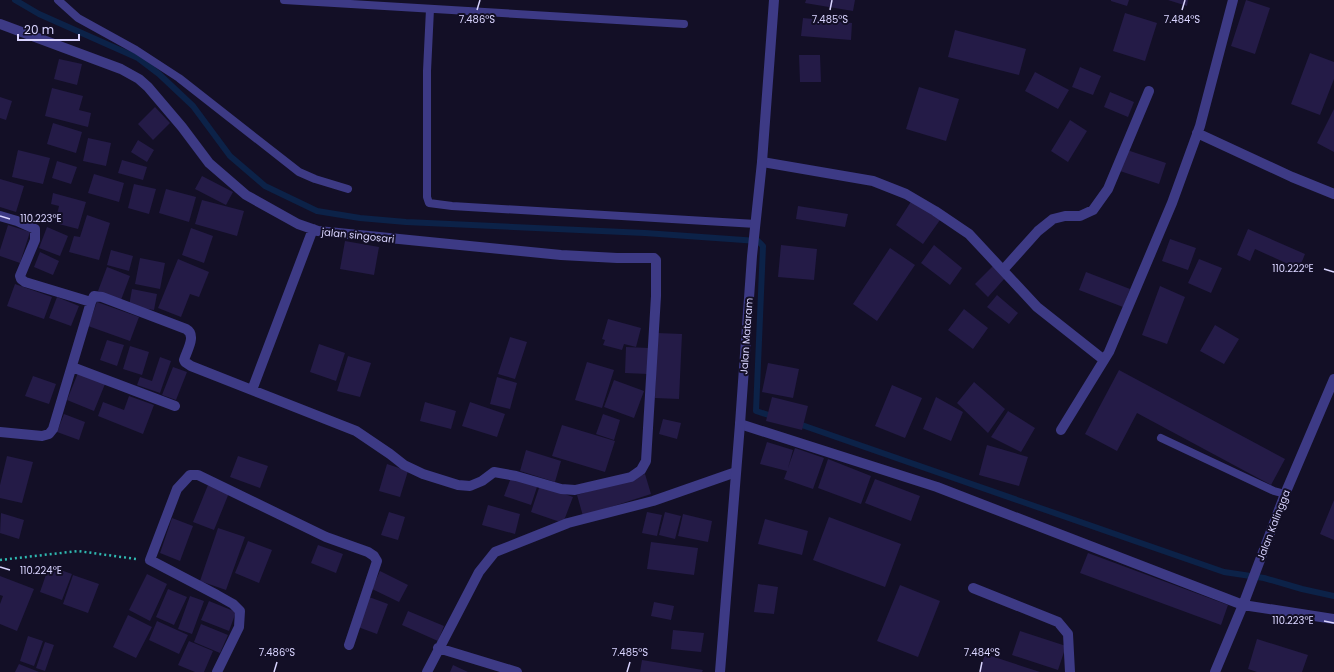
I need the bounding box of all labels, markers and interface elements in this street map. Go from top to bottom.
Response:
text: 7.486°S [459,12,495,27]
text: 7.485°S [812,12,848,27]
text: 7.484°S [1164,12,1200,27]
scale bar [18,16,79,42]
text: 20 m [24,21,54,38]
text: 110.223°E [20,211,62,226]
street label: jalan singosari [320,224,395,247]
text: 110.222°E [1272,261,1314,276]
street label: Jalan Mataram [736,297,757,375]
street label: Jalan Kalingga [1253,488,1294,563]
text: 110.224°E [20,563,62,578]
text: 110.223°E [1272,613,1314,628]
text: 7.486°S [259,645,295,660]
text: 7.485°S [612,645,648,660]
text: 7.484°S [964,645,1000,660]

